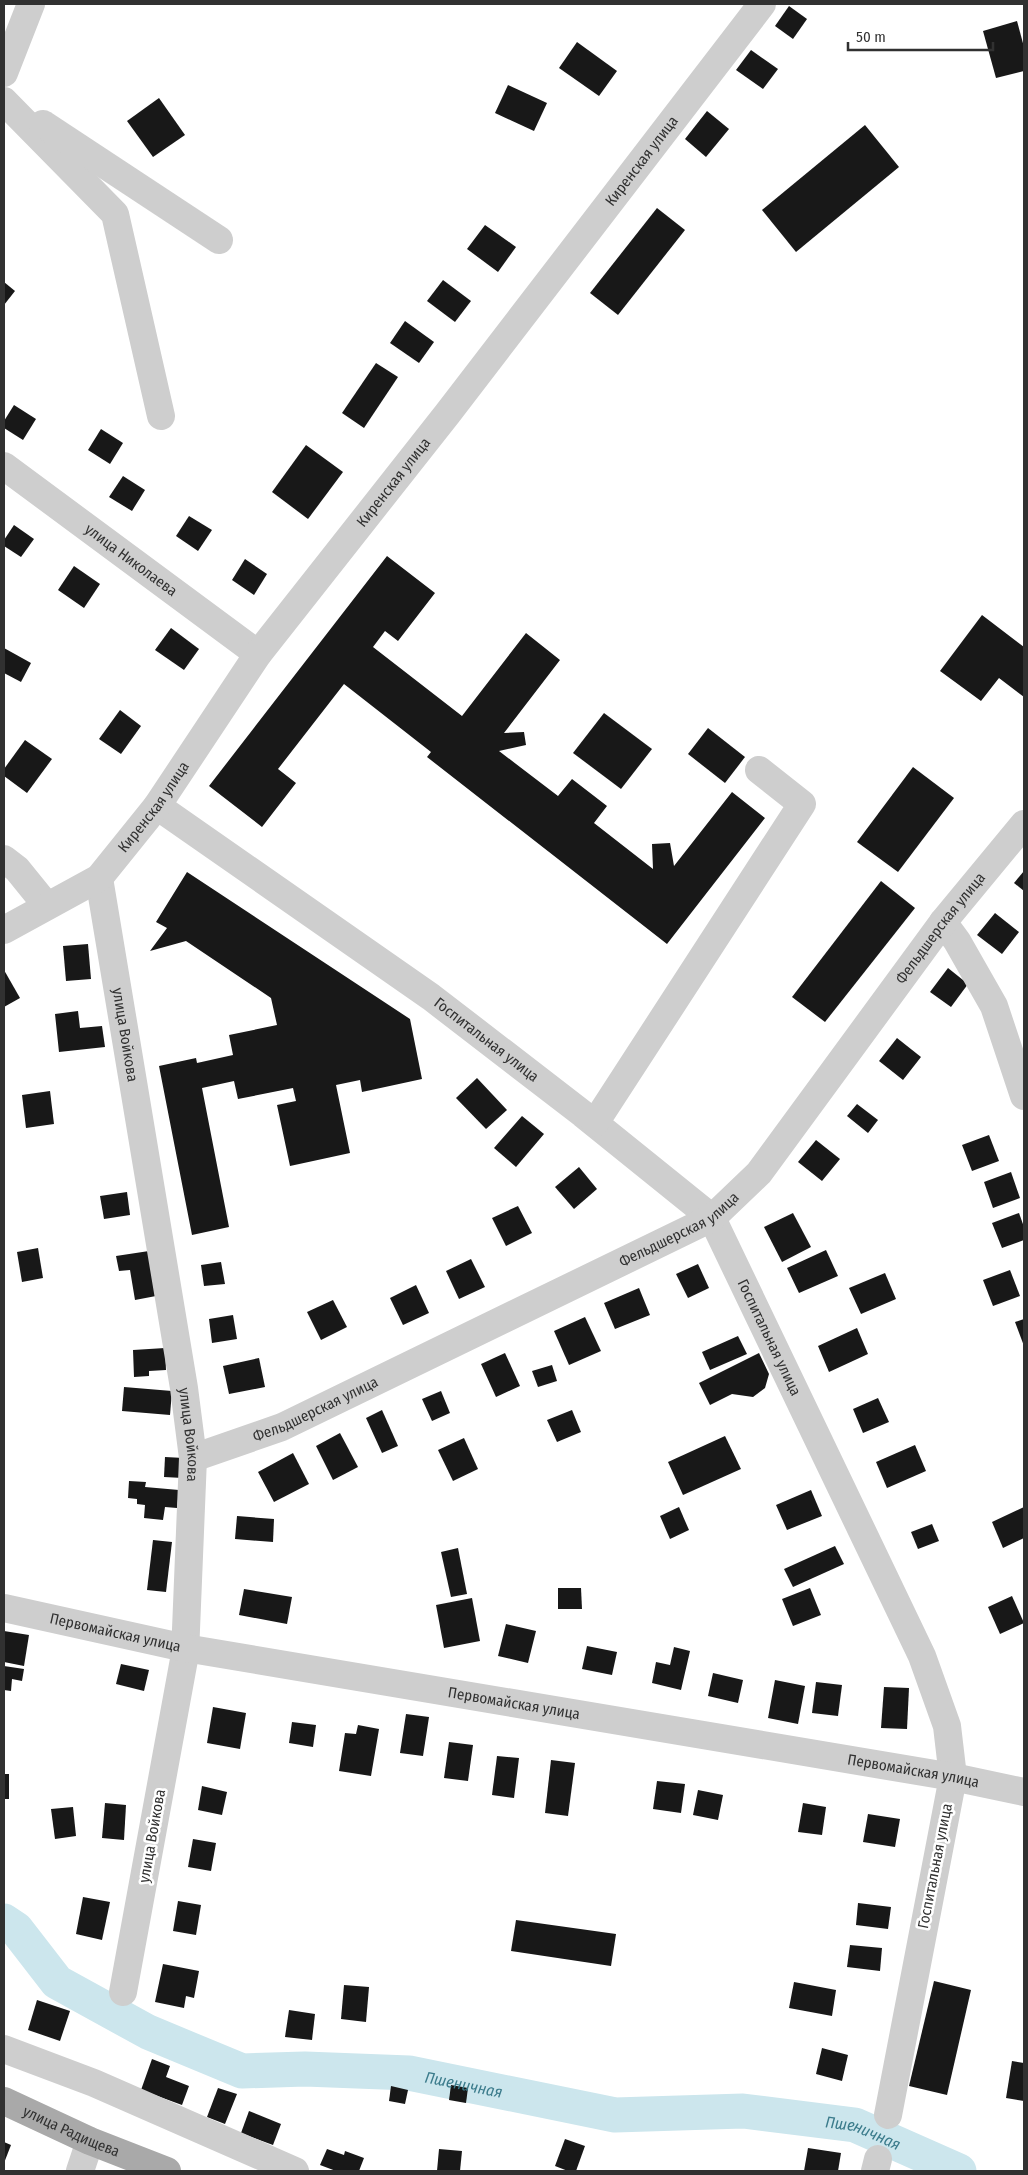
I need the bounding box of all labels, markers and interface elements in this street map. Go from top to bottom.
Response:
scale bar [848,20,993,52]
text: 50 m [856,28,886,46]
street label: Киренская улица [601,112,682,209]
street label: Киренская улица [353,434,434,530]
street label: улица Николаева [81,520,181,600]
street label: Киренская улица [114,758,193,856]
street label: Фельдшерская улица [892,869,989,987]
street label: улица Войкова [108,987,142,1083]
street label: Госпитальная улица [431,994,542,1086]
street label: Фельдшерская улица [616,1188,742,1271]
street label: Госпитальная улица [734,1276,805,1399]
street label: Фельдшерская улица [251,1373,381,1445]
street label: улица Войкова [175,1386,202,1482]
street label: Первомайская улица [48,1609,182,1656]
street label: Первомайская улица [447,1683,581,1723]
street label: Первомайская улица [846,1750,981,1791]
street label: улица Войкова [135,1788,169,1884]
street label: Госпитальная улица [914,1802,956,1930]
water label: Пшеничная [423,2067,504,2101]
street label: улица Радищева [20,2102,122,2161]
water label: Пшеничная [824,2112,904,2154]

